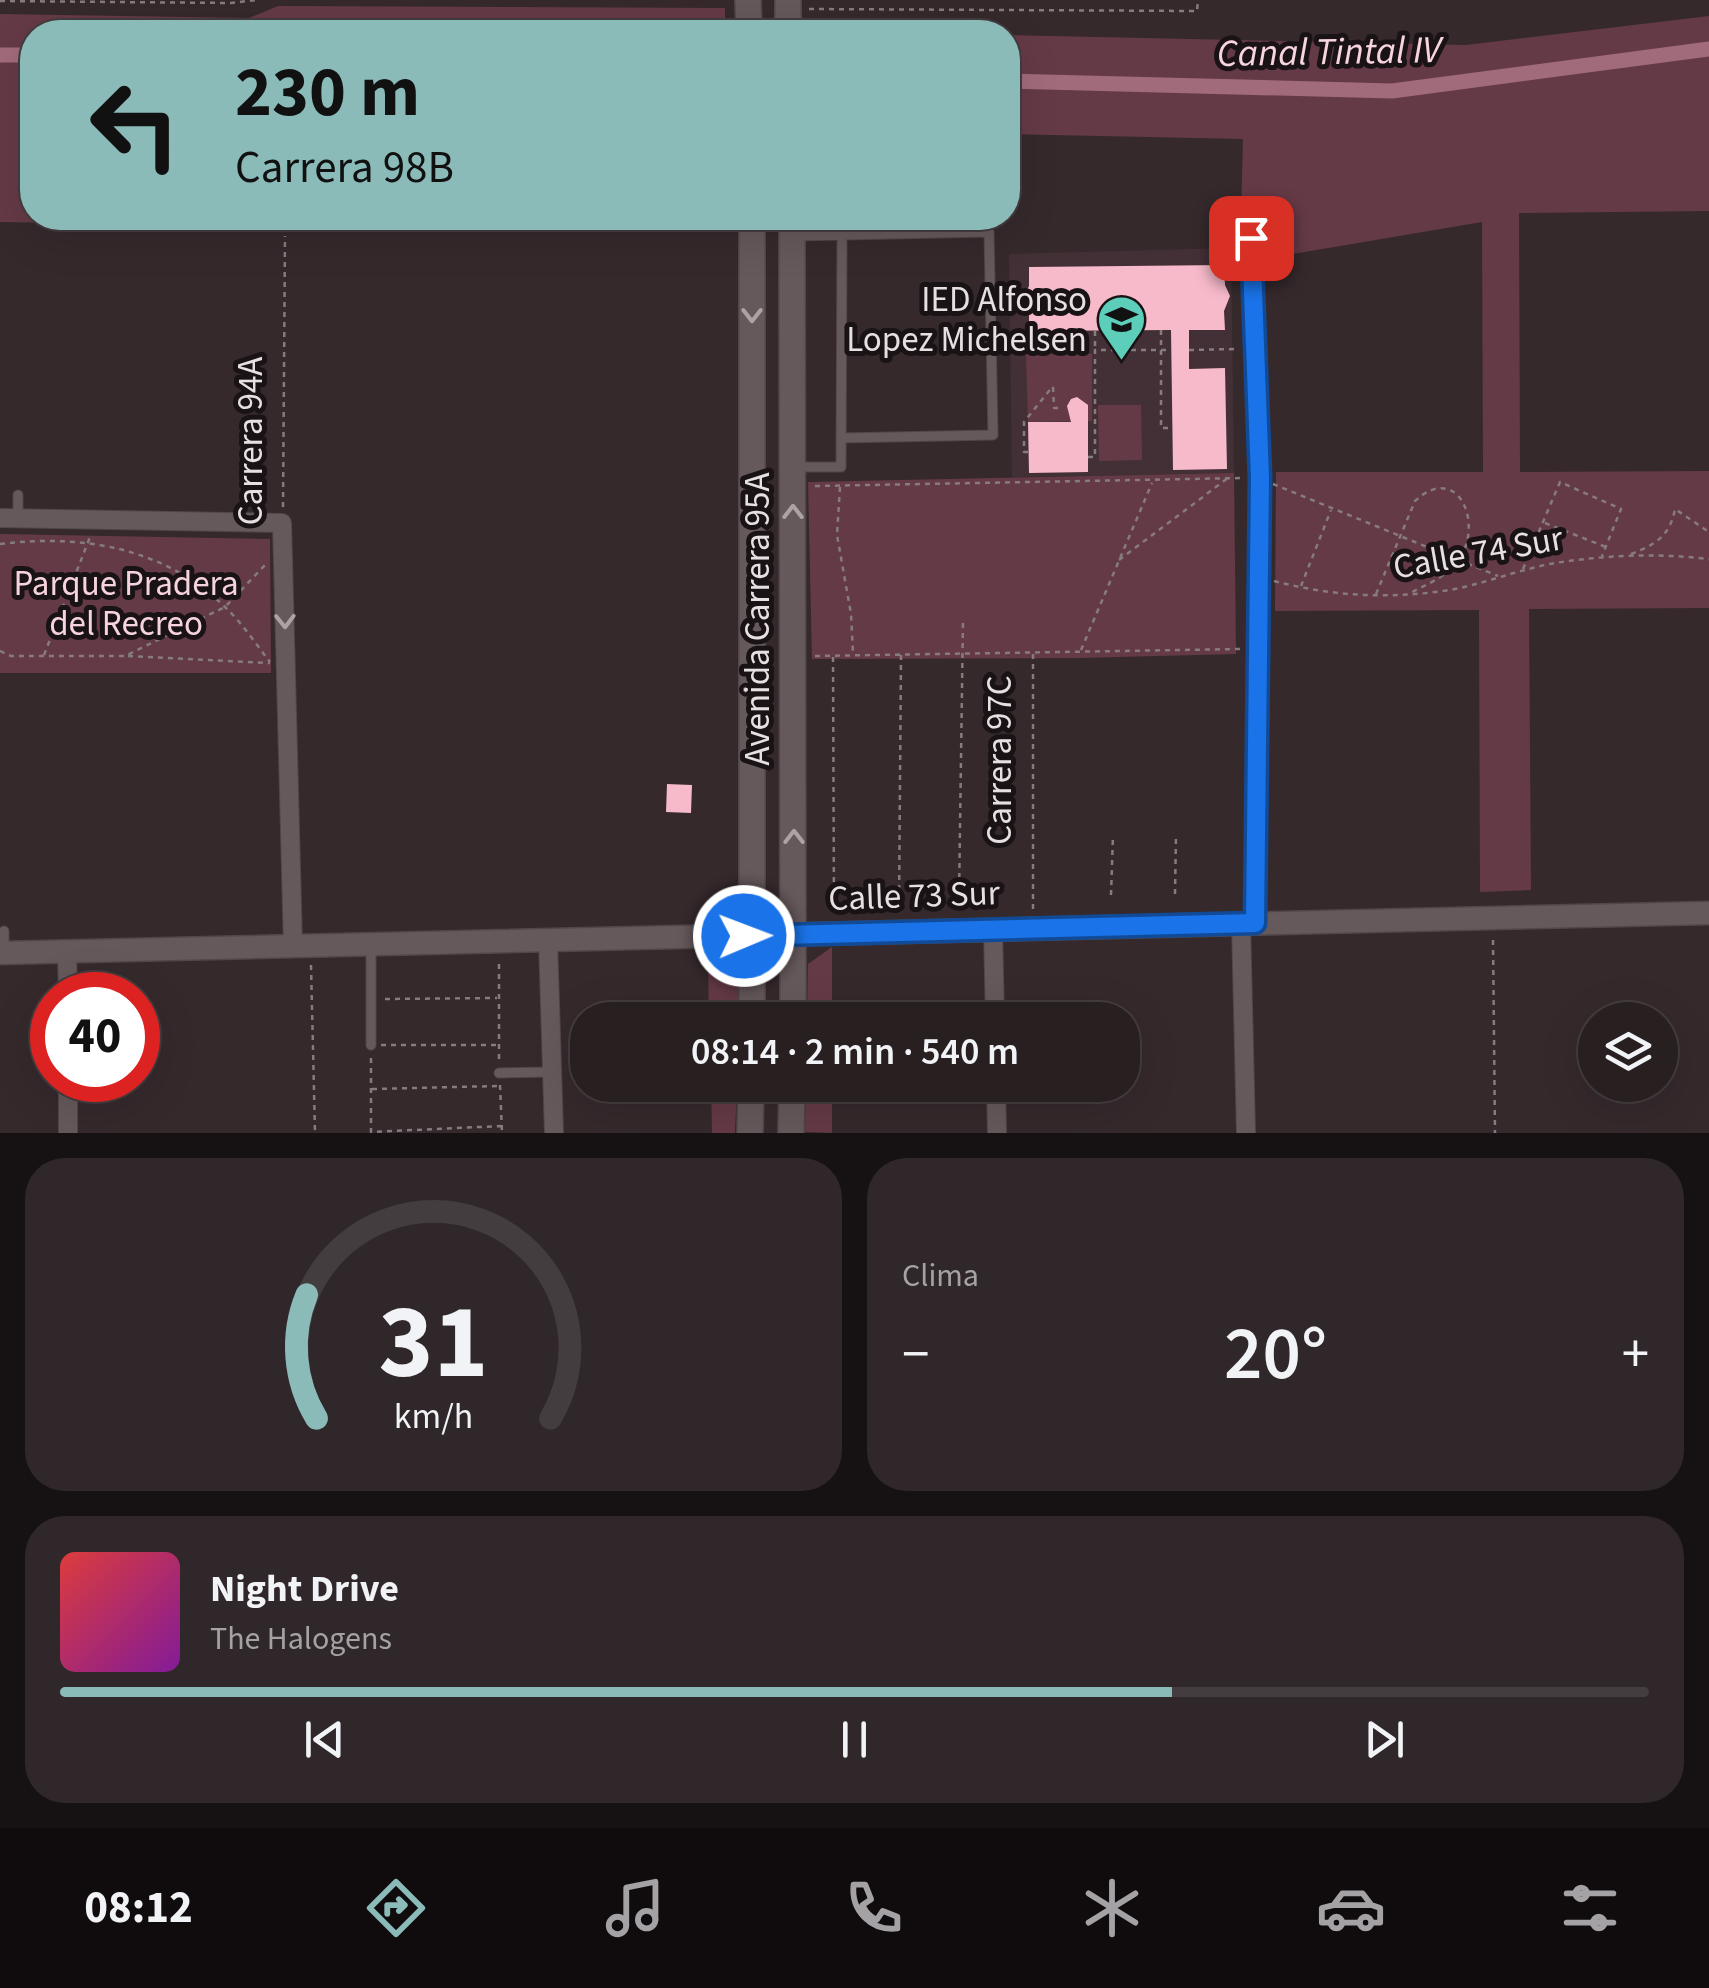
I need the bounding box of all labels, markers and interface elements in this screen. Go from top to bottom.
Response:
water label: Canal Tintal IV [1216,23,1445,81]
text: 230 m [235,43,420,143]
icon: left [70,60,200,190]
text: Carrera 98B [235,136,454,200]
pin [1209,196,1294,281]
icon: arrive [1224,211,1279,266]
place label: IED Alfonso Lopez Michelsen [846,275,1087,365]
school or university icon: IED Alfonso Lopez Michelsen [1096,294,1148,362]
one-way arrow [741,308,763,323]
street label: Carrera 94A [226,357,276,525]
street label: Avenida Carrera 95A [733,473,783,765]
one-way arrow [782,504,804,520]
street label: Calle 74 Sur [1389,513,1568,593]
park label: Parque Pradera del Recreo [13,559,239,649]
one-way arrow [274,614,296,629]
street label: Carrera 97C [975,675,1025,845]
one-way arrow [783,829,805,844]
street label: Calle 73 Sur [827,868,1001,924]
position arrow [692,884,796,988]
speed limit sign: 40 [30,972,160,1102]
map controls [1578,1002,1678,1102]
button: layers [1578,1002,1678,1102]
text: 08:14 · 2 min · 540 m [691,1025,1019,1079]
text: Clima [902,1253,979,1299]
text: 31 [379,1270,488,1418]
text: 20° [1224,1301,1327,1408]
text: − [902,1316,929,1394]
text: + [1622,1316,1649,1394]
text: km/h [394,1391,473,1442]
text: Night Drive [210,1562,399,1616]
text: The Halogens [210,1616,392,1662]
icon: previous [297,1712,352,1767]
icon: pause [827,1712,882,1767]
icon: next [1357,1712,1412,1767]
icon: directions [361,1873,431,1943]
icon: music [600,1873,670,1943]
icon: phone [839,1873,909,1943]
icon: climate [1077,1873,1147,1943]
icon: car [1316,1873,1386,1943]
icon: filters [1555,1873,1625,1943]
text: 08:12 [84,1876,193,1940]

